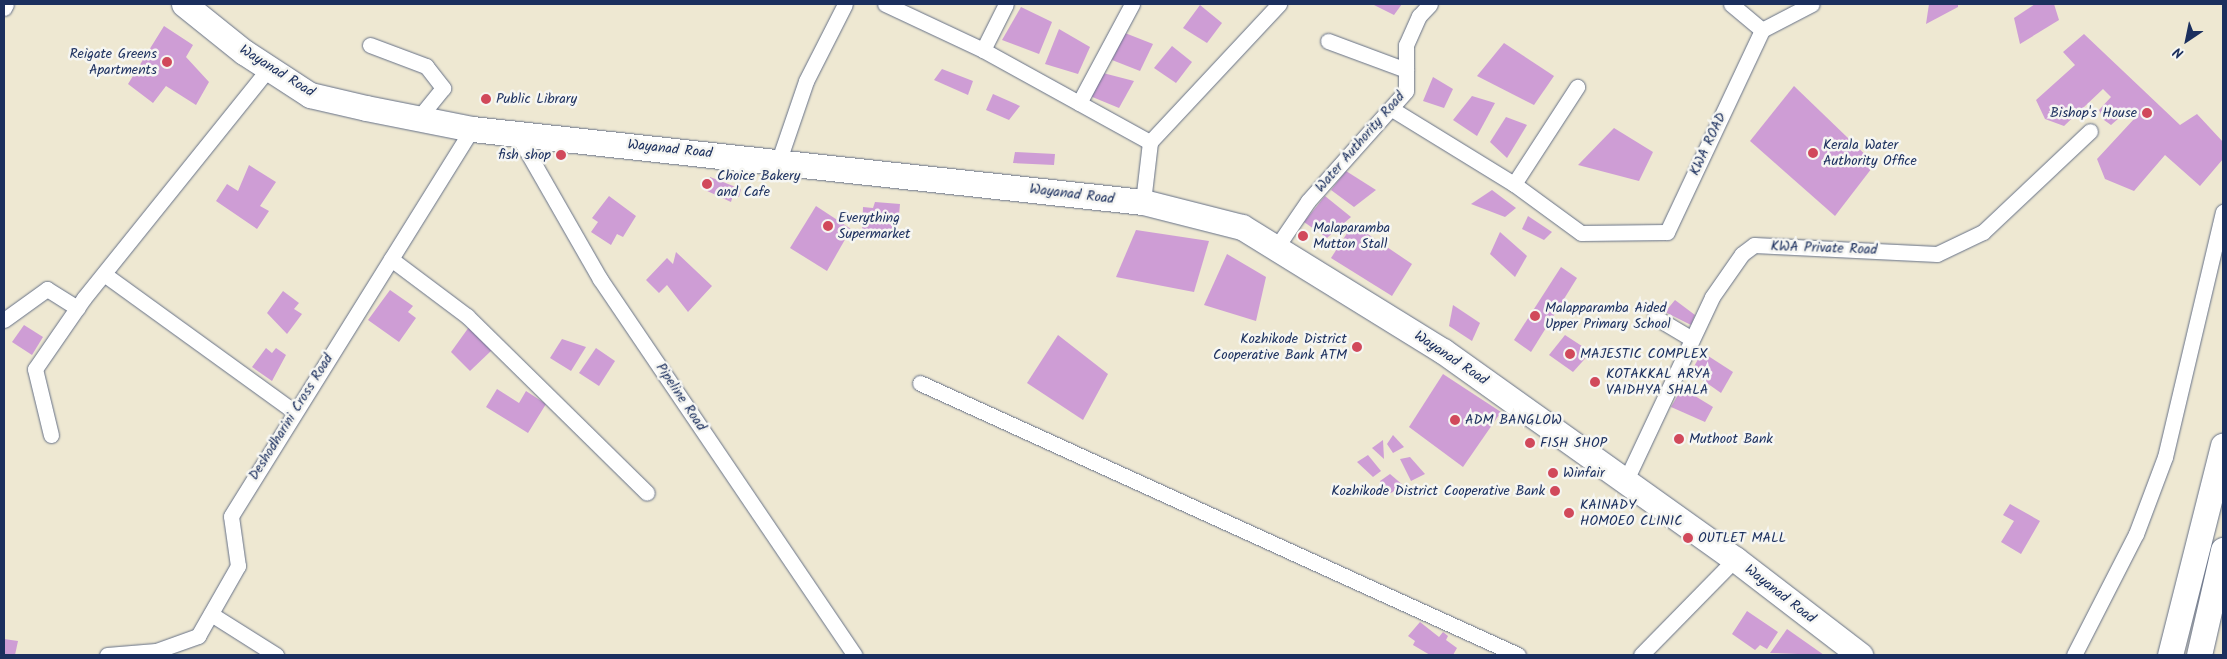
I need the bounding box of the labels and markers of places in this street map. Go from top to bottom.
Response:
place label: Reigate Greens Apartments [69,46,157,78]
marker: Reigate Greens Apartments [161,56,173,68]
place label: Public Library [496,91,577,107]
marker: Public Library [480,93,492,105]
place label: Bishop's House [2050,105,2137,121]
marker: Bishop's House [2141,107,2153,119]
place label: Kerala Water Authority Office [1823,137,1917,170]
place label: fish shop [498,147,551,163]
marker: Kerala Water Authority Office [1807,147,1819,159]
marker: fish shop [555,149,567,161]
place label: Choice Bakery and Cafe [717,168,800,200]
marker: Choice Bakery and Cafe [701,178,713,190]
place label: Everything Supermarket [838,210,910,242]
marker: Everything Supermarket [822,220,834,232]
place label: Malaparamba Mutton Stall [1313,220,1390,252]
marker: Malaparamba Mutton Stall [1297,230,1309,242]
place label: Malapparamba Aided Upper Primary School [1545,300,1671,332]
marker: Malapparamba Aided Upper Primary School [1529,310,1541,322]
place label: Kozhikode District Cooperative Bank ATM [1213,331,1347,364]
marker: Kozhikode District Cooperative Bank ATM [1351,341,1363,353]
place label: MAJESTIC COMPLEX [1580,346,1708,362]
marker: MAJESTIC COMPLEX [1564,348,1576,360]
place label: KOTAKKAL ARYA VAIDHYA SHALA [1606,366,1710,398]
marker: KOTAKKAL ARYA VAIDHYA SHALA [1588,375,1602,389]
place label: ADM BANGLOW [1465,412,1562,428]
marker: ADM BANGLOW [1449,414,1461,426]
place label: Muthoot Bank [1689,431,1773,447]
marker: Muthoot Bank [1673,433,1685,445]
place label: FISH SHOP [1540,435,1607,451]
marker: FISH SHOP [1524,437,1536,449]
place label: Winfair [1563,465,1605,481]
marker: Winfair [1547,467,1559,479]
place label: Kozhikode District Cooperative Bank [1331,483,1545,499]
marker: Kozhikode District Cooperative Bank [1549,485,1561,497]
place label: KAINADY HOMOEO CLINIC [1580,497,1683,530]
marker: KAINADY HOMOEO CLINIC [1562,506,1576,520]
place label: OUTLET MALL [1698,530,1786,546]
marker: OUTLET MALL [1682,532,1694,544]

